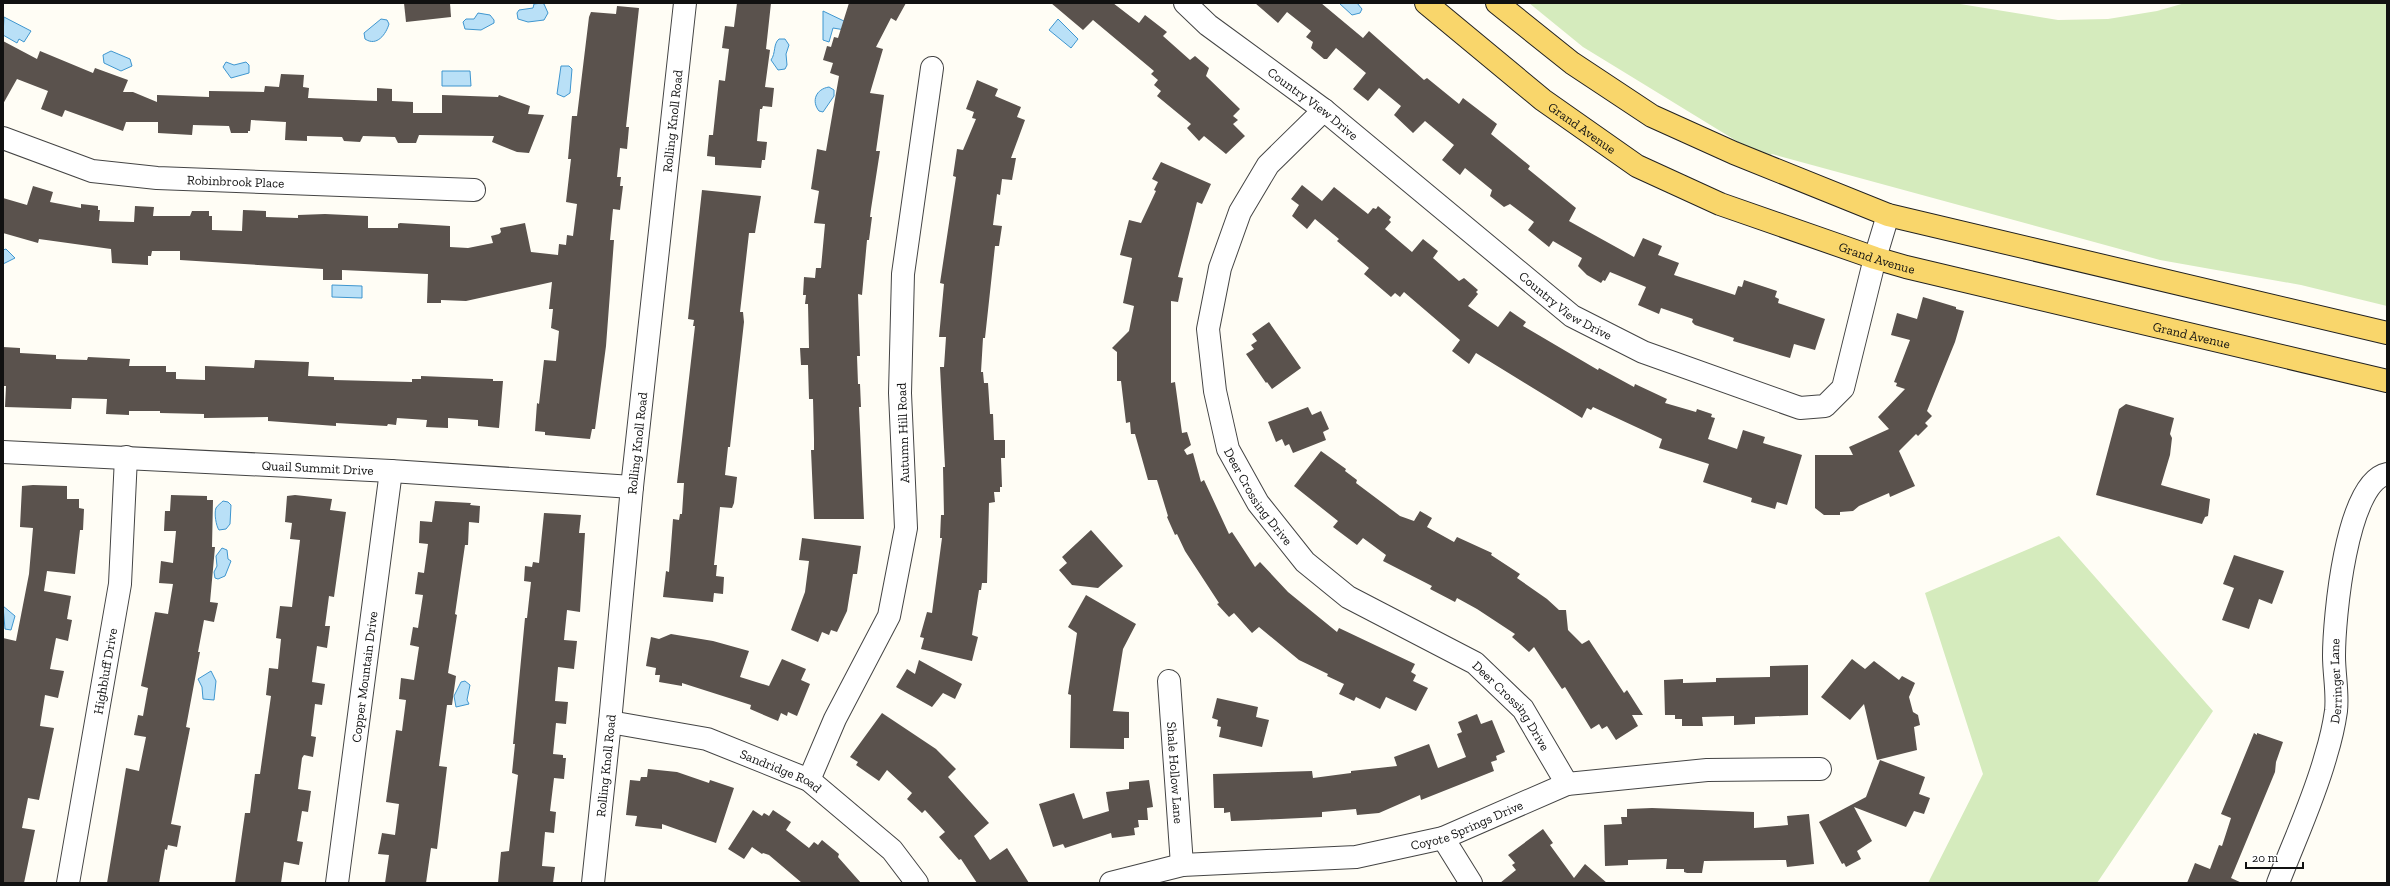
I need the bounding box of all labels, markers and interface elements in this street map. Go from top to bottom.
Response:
street label: Country View Drive [1265,64,1361,143]
street label: Rolling Knoll Road [659,69,685,173]
street label: Grand Avenue [1546,99,1619,156]
street label: Robinbrook Place [187,172,285,190]
street label: Grand Avenue [1837,238,1917,276]
street label: Country View Drive [1516,268,1615,343]
street label: Grand Avenue [2151,318,2232,351]
street label: Autumn Hill Road [894,383,912,483]
street label: Rolling Knoll Road [624,391,650,495]
street label: Deer Crossing Drive [1221,445,1296,548]
street label: Quail Summit Drive [261,457,374,478]
street label: Copper Mountain Drive [348,610,380,743]
street label: Highbluff Drive [90,627,120,715]
street label: Derringer Lane [2326,638,2344,725]
street label: Deer Crossing Drive [1470,657,1553,753]
street label: Rolling Knoll Road [593,714,618,818]
street label: Shale Hollow Lane [1164,721,1187,824]
street label: Sandridge Road [738,746,825,795]
street label: Coyote Springs Drive [1409,797,1525,852]
scale bar [2246,844,2303,870]
text: 20 m [2252,851,2279,865]

